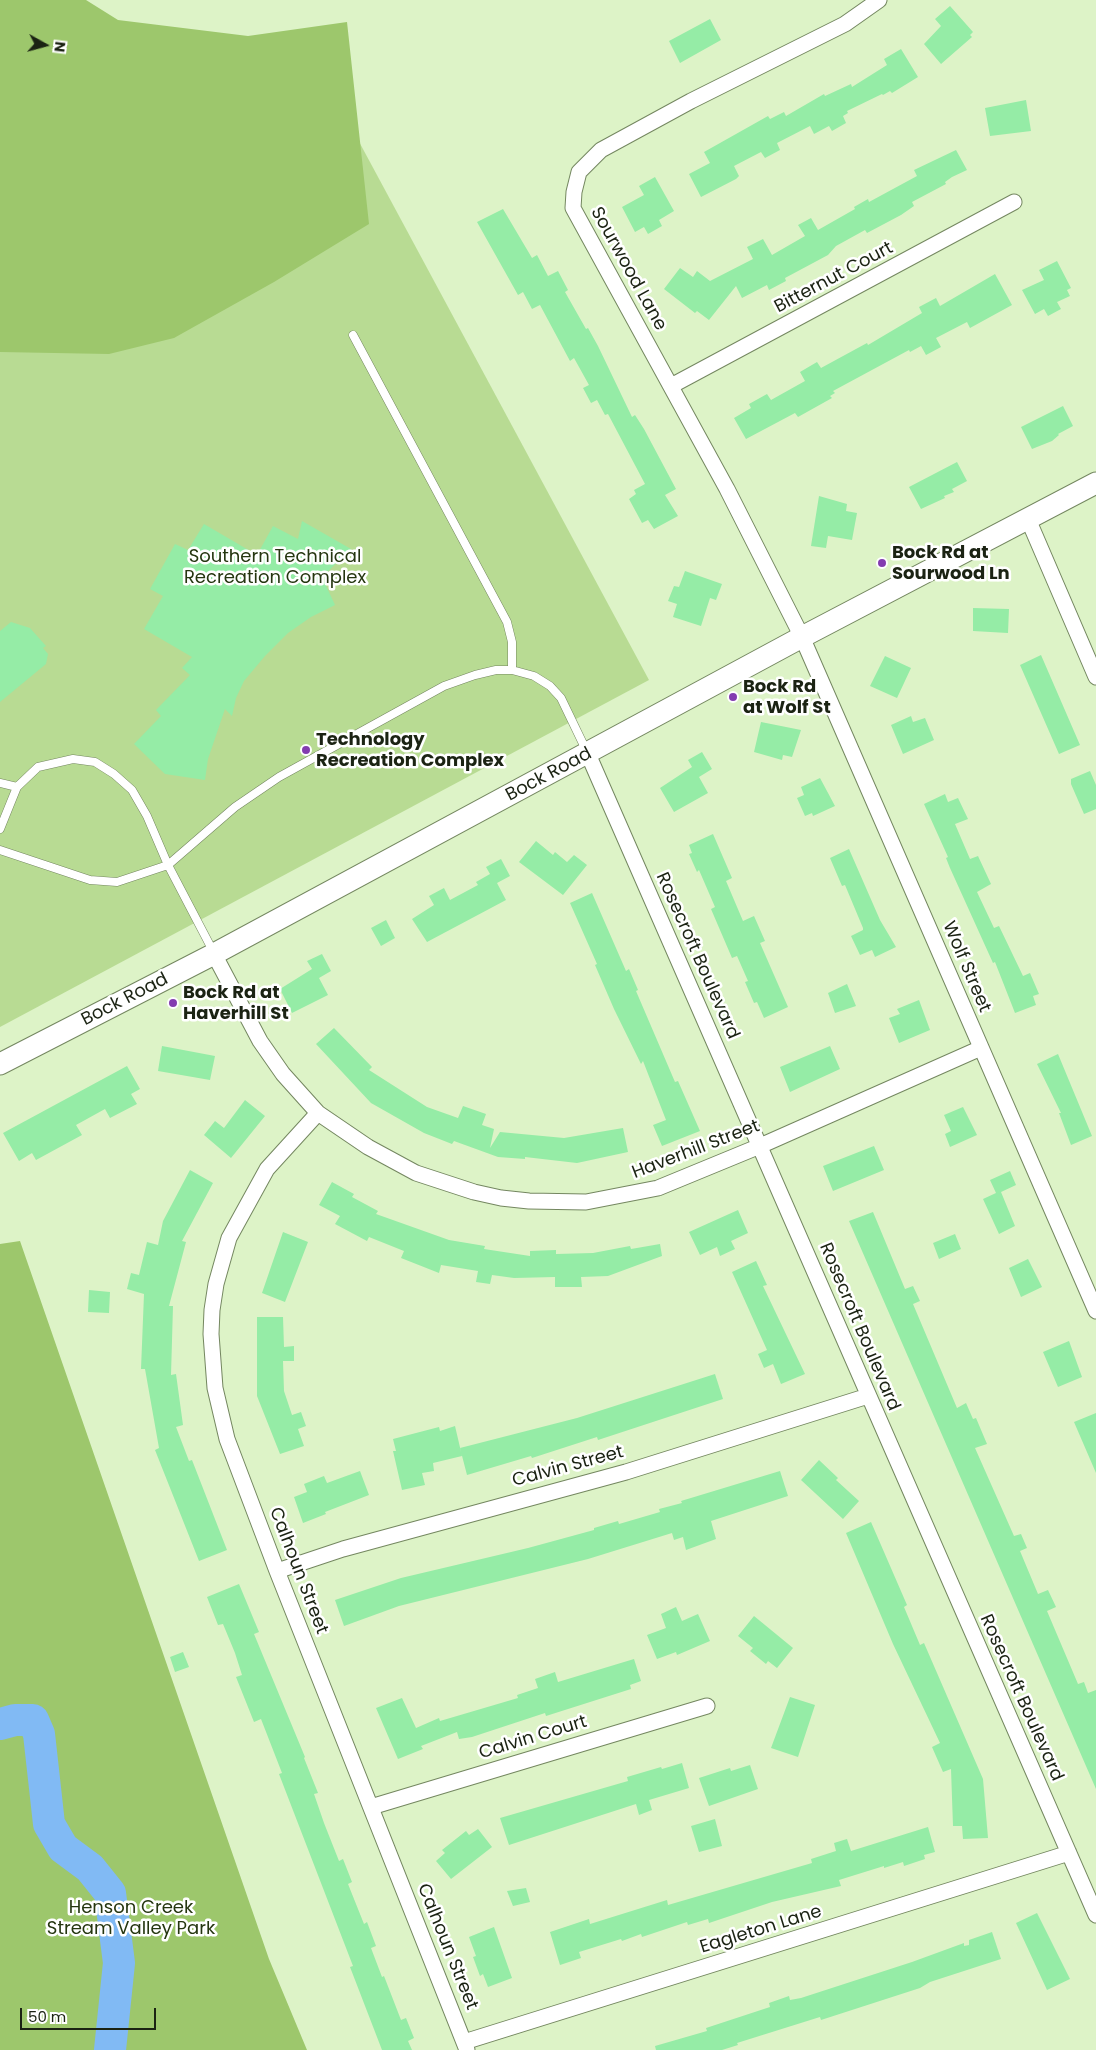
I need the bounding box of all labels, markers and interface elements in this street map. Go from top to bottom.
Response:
north arrow [20,20,70,70]
text: N [49,40,70,53]
street label: Sourwood Lane [585,204,671,334]
street label: Bitternut Court [771,238,897,318]
place label: Bock Rd at Sourwood Ln [892,542,1010,584]
park label: Southern Technical Recreation Complex [184,546,366,588]
marker: Bock Rd at Sourwood Ln [876,557,888,569]
place label: Bock Rd at Wolf St [743,676,831,719]
marker: Bock Rd at Wolf St [727,691,739,703]
place label: Technology Recreation Complex [316,729,504,772]
street label: Bock Road [502,743,596,807]
marker: Technology Recreation Complex [300,744,312,756]
street label: Rosecroft Boulevard [650,869,744,1043]
street label: Wolf Street [937,918,995,1016]
street label: Bock Road [78,969,172,1031]
place label: Bock Rd at Haverhill St [183,982,289,1024]
marker: Bock Rd at Haverhill St [167,997,179,1009]
street label: Haverhill Street [629,1116,763,1184]
street label: Rosecroft Boulevard [814,1240,904,1414]
street label: Calvin Street [510,1442,626,1492]
street label: Calhoun Street [264,1505,332,1637]
street label: Rosecroft Boulevard [974,1611,1068,1785]
street label: Calvin Court [477,1711,589,1765]
street label: Calhoun Street [412,1881,482,2013]
park label: Henson Creek Stream Valley Park [47,1897,215,1940]
street label: Eagleton Lane [698,1901,824,1959]
scale bar [22,1998,159,2030]
text: 50 m [28,2006,66,2027]

